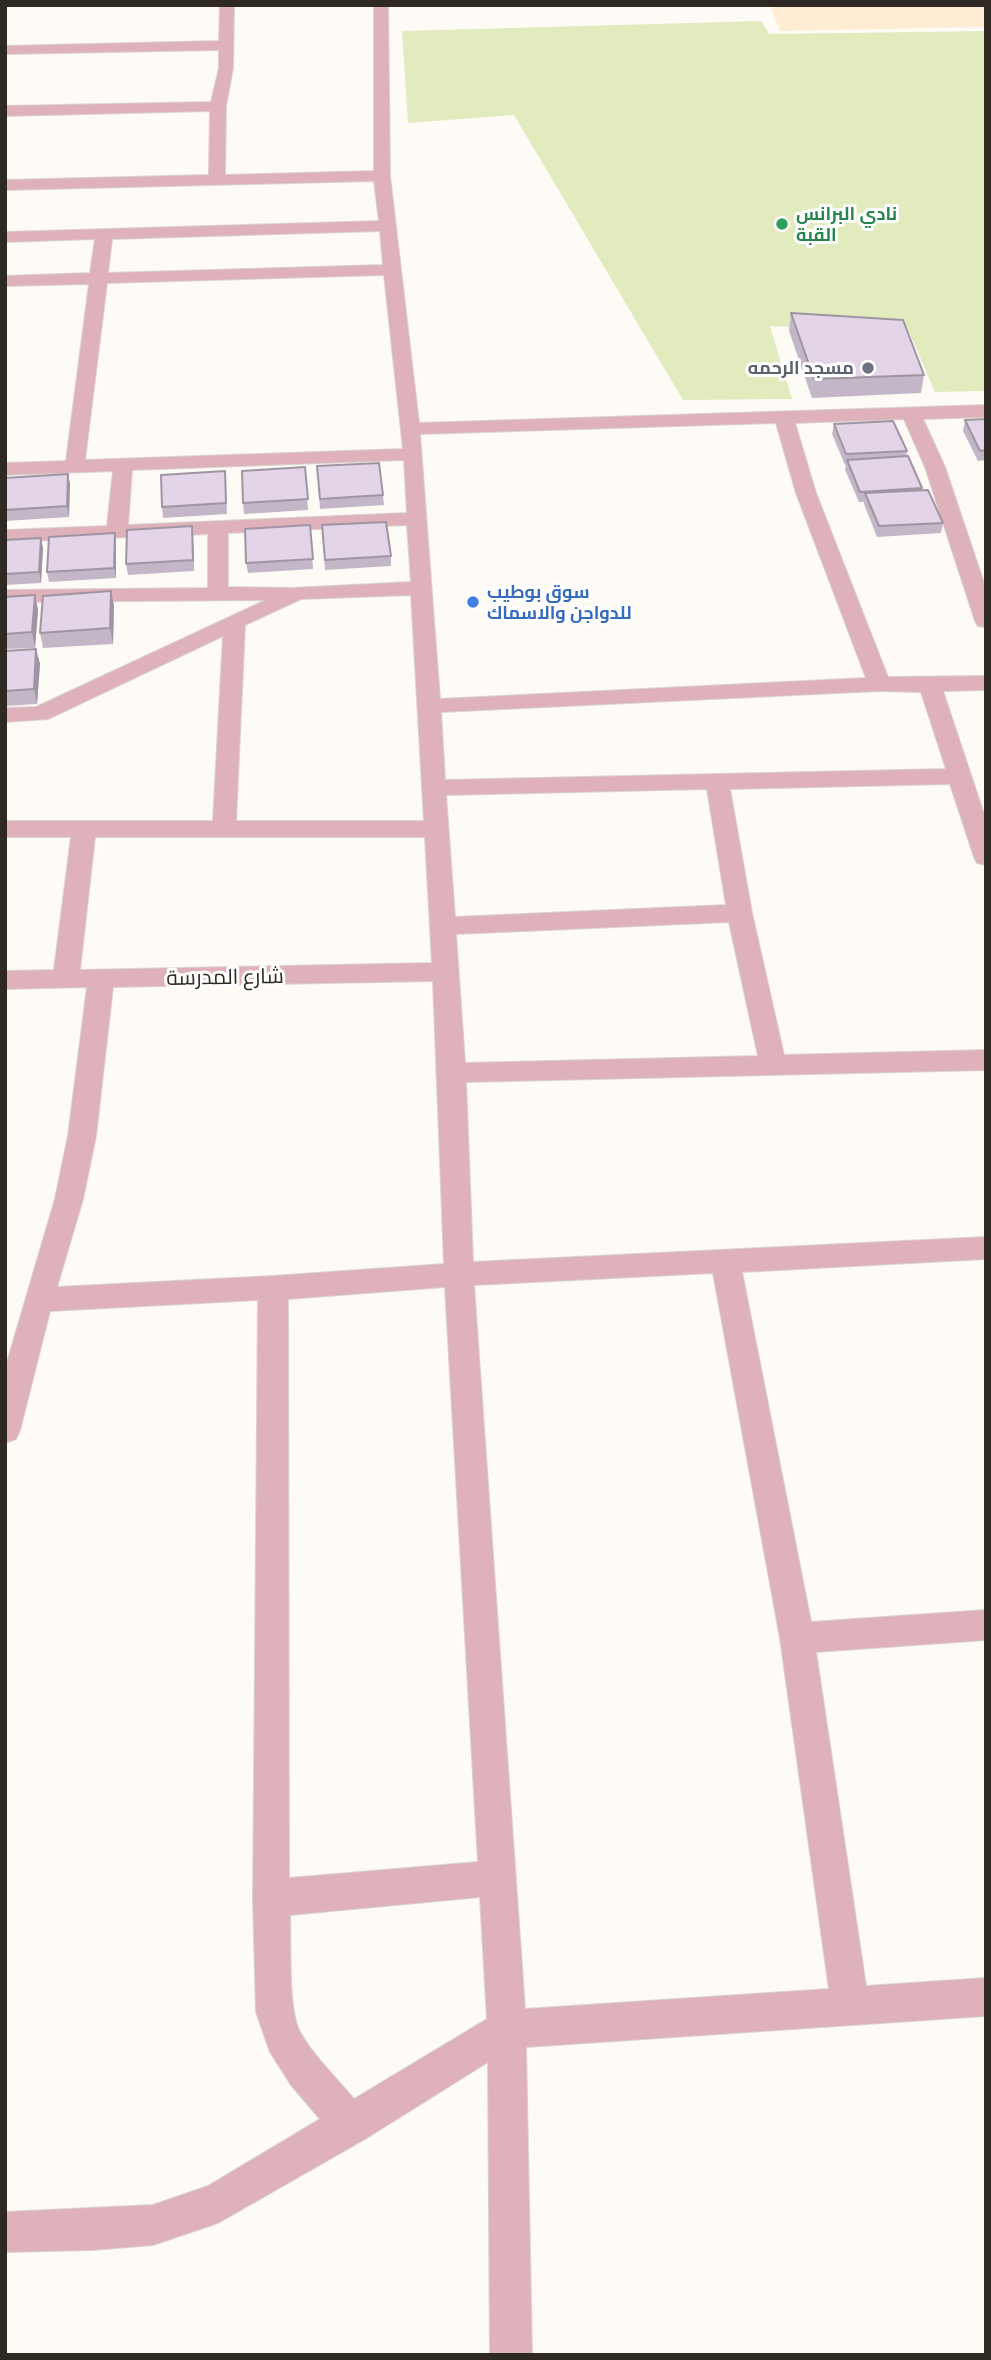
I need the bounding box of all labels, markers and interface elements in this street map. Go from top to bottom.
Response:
place label: نادي البرانس القبة [796,203,897,246]
marker: نادي البرانس القبة [774,216,790,232]
place label: مسجد الرحمه [748,357,854,379]
marker: مسجد الرحمه [860,360,876,376]
place label: سوق بوطيب للدواجن والاسماك [487,581,632,624]
marker: سوق بوطيب للدواجن والاسماك [465,594,481,610]
street label: شارع المدرسة [166,963,284,991]

